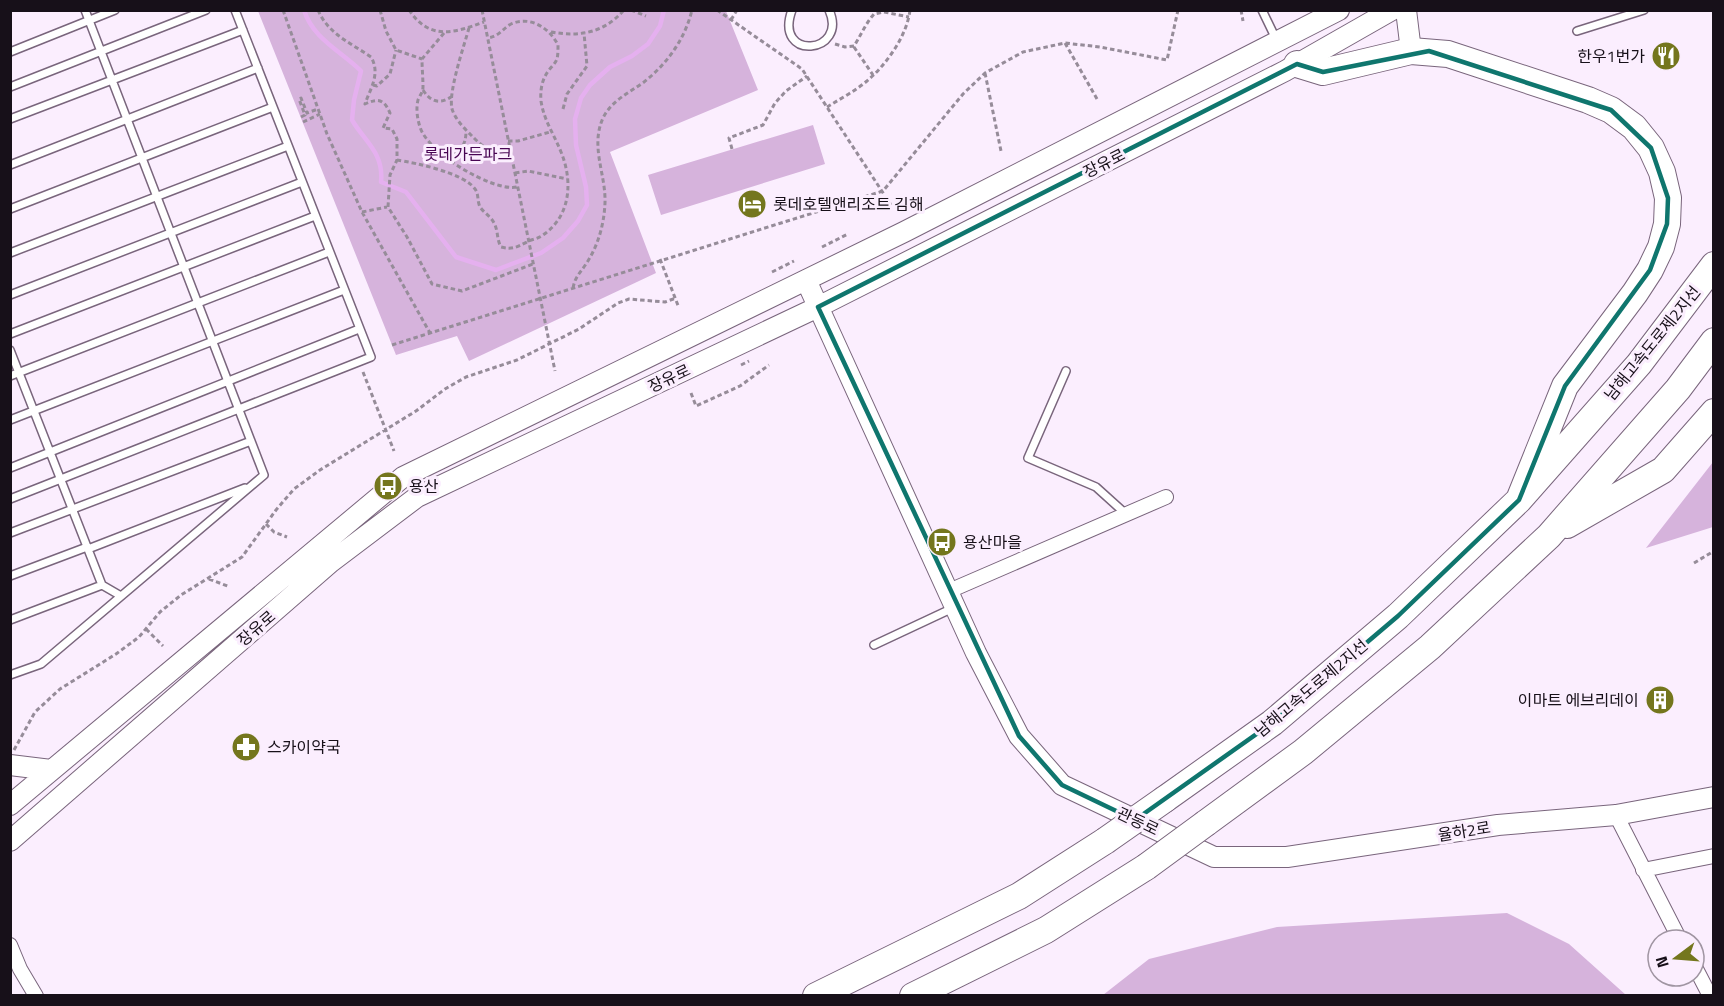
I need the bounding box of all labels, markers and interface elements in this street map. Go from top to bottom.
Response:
restaurant icon: 한우1번가 [1650,40,1682,72]
place label: 한우1번가 [1577,44,1645,68]
park label: 롯데가든파크 [424,142,512,166]
street label: 장유로 [1079,142,1129,184]
hotel icon: 롯데호텔앤리조트 김해 [736,188,768,220]
place label: 롯데호텔앤리조트 김해 [773,192,924,216]
street label: 남해고속도로제2지선 [1598,280,1706,406]
street label: 장유로 [644,358,694,398]
bus stop icon: 용산 [372,470,404,502]
place label: 용산 [409,474,439,498]
bus stop icon: 용산마을 [926,526,958,558]
place label: 용산마을 [963,530,1022,554]
street label: 장유로 [231,604,281,652]
street label: 남해고속도로제2지선 [1249,633,1373,743]
building icon: 이마트 에브리데이 [1644,684,1676,716]
place label: 이마트 에브리데이 [1518,688,1639,712]
pharmacy icon: 스카이약국 [230,731,262,763]
place label: 스카이약국 [267,735,341,759]
street label: 관동로 [1113,801,1163,841]
street label: 율하2로 [1436,815,1492,847]
north arrow [1646,928,1706,988]
text: N [1649,953,1675,971]

